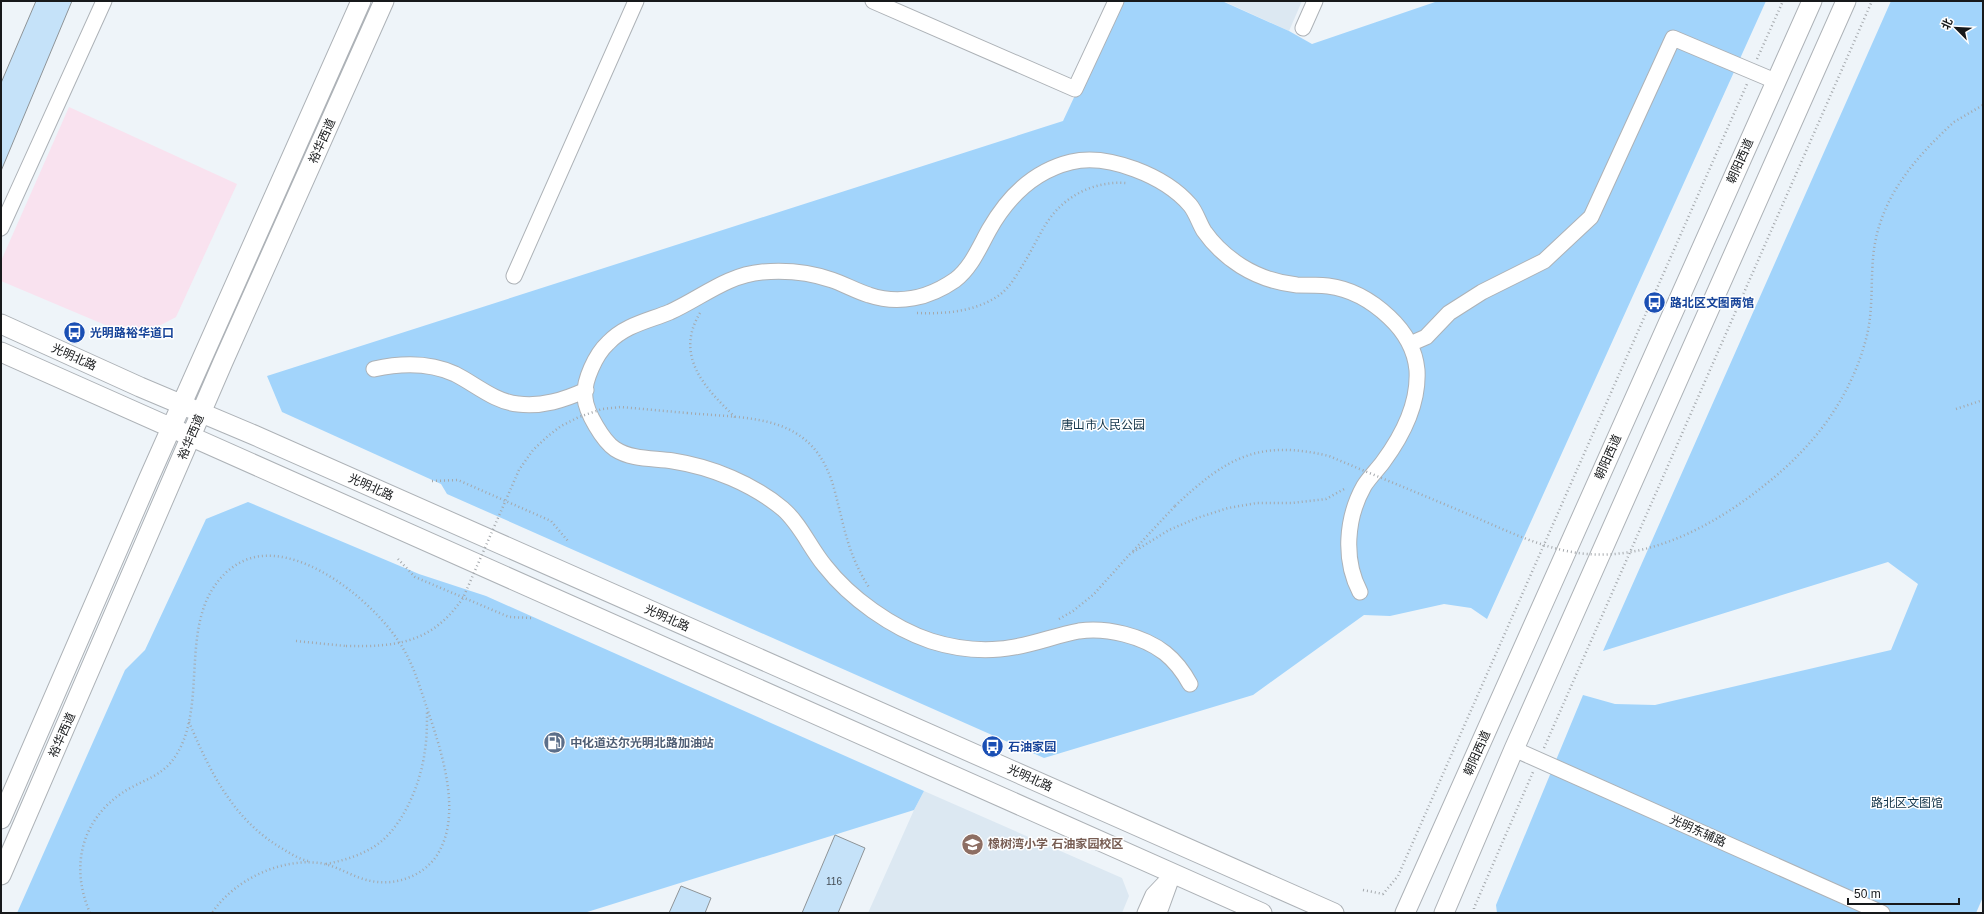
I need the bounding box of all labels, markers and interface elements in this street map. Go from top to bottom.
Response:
north arrow [1936,8,1976,48]
text: 北 [1939,16,1955,31]
street label: 裕华西道 [306,116,338,166]
street label: 朝阳西道 [1724,136,1756,186]
bus stop icon: 路北区文图两馆 [1641,290,1667,316]
place label: 路北区文图两馆 [1670,296,1754,310]
bus stop icon: 光明路裕华道口 [62,320,88,346]
place label: 光明路裕华道口 [90,326,174,340]
street label: 光明北路 [49,341,99,373]
street label: 裕华西道 [175,412,207,462]
park label: 唐山市人民公园 [1061,418,1145,432]
street label: 朝阳西道 [1592,432,1624,482]
street label: 光明北路 [346,471,396,503]
street label: 光明北路 [642,602,692,634]
street label: 裕华西道 [46,710,78,760]
street label: 朝阳西道 [1461,728,1493,778]
fuel station icon: 中化道达尔光明北路加油站 [541,730,567,756]
bus stop icon: 石油家园 [980,734,1006,760]
place label: 中化道达尔光明北路加油站 [570,736,714,750]
place label: 石油家园 [1008,740,1056,754]
street label: 光明北路 [1005,762,1055,794]
park label: 路北区文图馆 [1871,796,1943,810]
street label: 光明东辅路 [1668,812,1728,850]
school or university icon: 橡树湾小学 石油家园校区 [959,831,985,857]
place label: 橡树湾小学 石油家园校区 [988,837,1123,851]
house number: 116 [826,876,842,887]
scale bar [1848,880,1959,906]
text: 50 m [1854,887,1881,901]

